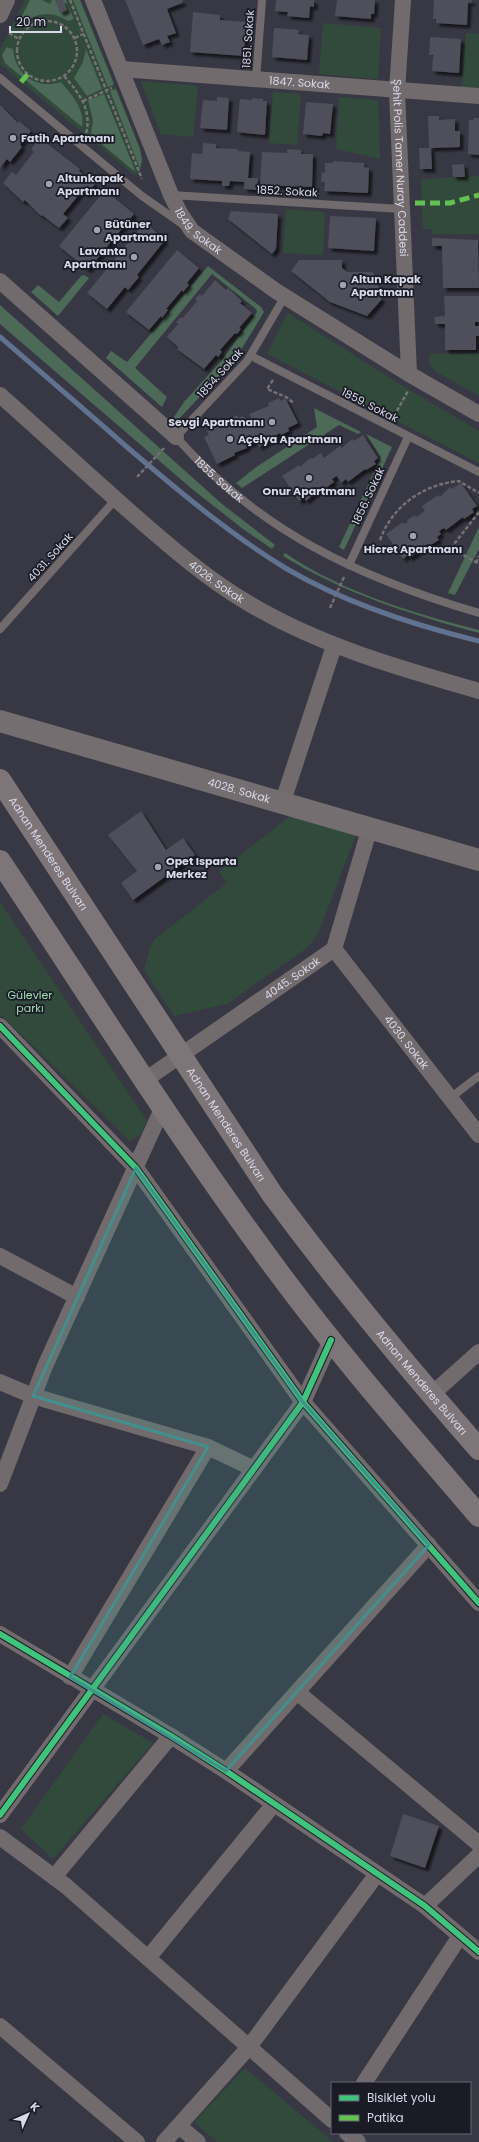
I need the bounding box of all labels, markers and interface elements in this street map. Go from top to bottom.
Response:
scale bar [10,8,61,34]
street label: 1851. Sokak [238,9,258,69]
text: 20 m [16,13,46,30]
street label: 1847. Sokak [268,72,331,93]
street label: Şehit Polis Tamer Nuray Caddesi [389,78,412,257]
place label: Fatih Apartmanı [21,130,114,146]
marker: Fatih Apartmanı [8,133,18,143]
place label: Altunkapak Apartmanı [57,170,124,199]
marker: Altunkapak Apartmanı [44,179,54,189]
street label: 1852. Sokak [256,181,318,201]
street label: 1849. Sokak [171,205,226,258]
place label: Bütüner Apartmanı [105,216,167,245]
marker: Bütüner Apartmanı [92,225,102,235]
place label: Lavanta Apartmanı [64,243,126,272]
marker: Lavanta Apartmanı [129,252,139,262]
place label: Altun Kapak Apartmanı [351,271,421,300]
marker: Altun Kapak Apartmanı [338,280,348,290]
street label: 1854. Sokak [193,344,247,401]
street label: 1859. Sokak [339,384,401,426]
place label: Sevgi Apartmanı [168,414,264,430]
marker: Sevgi Apartmanı [267,417,277,427]
place label: Açelya Apartmanı [238,431,342,447]
marker: Açelya Apartmanı [225,434,235,444]
street label: 1855. Sokak [191,453,248,506]
street label: 1856. Sokak [348,464,388,527]
marker: Onur Apartmanı [304,473,314,483]
place label: Onur Apartmanı [263,483,355,499]
street label: 4031. Sokak [24,529,77,585]
marker: Hicret Apartmanı [408,531,418,541]
place label: Hicret Apartmanı [364,541,462,557]
street label: 4026. Sokak [185,556,248,607]
street label: 4028. Sokak [206,774,273,807]
street label: Adnan Menderes Bulvarı [5,793,92,914]
place label: Opet Isparta Merkez [166,853,237,882]
marker: Opet Isparta Merkez [153,862,163,872]
street label: 4045. Sokak [261,953,324,1003]
park label: Gülevler parkı [8,987,52,1016]
street label: 4030. Sokak [380,1012,433,1073]
street label: Adnan Menderes Bulvarı [183,1064,270,1185]
street label: Adnan Menderes Bulvarı [373,1326,471,1438]
legend [331,2082,471,2134]
text: Bisiklet yolu [367,2089,436,2106]
north arrow [8,2094,48,2134]
text: K [27,2099,44,2116]
text: Patika [367,2109,404,2126]

